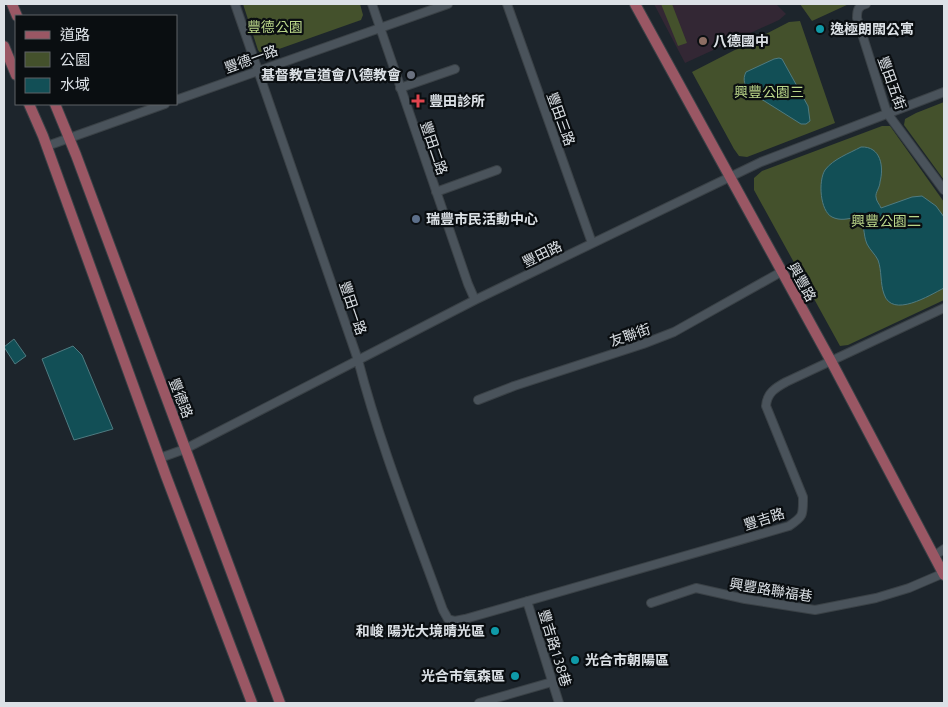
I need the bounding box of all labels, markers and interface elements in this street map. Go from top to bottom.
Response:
legend [15,15,178,105]
park label: 豐德公園 [247,19,303,35]
place label: 逸極朗闊公寓 [830,21,914,37]
marker: 逸極朗闊公寓 [814,23,826,35]
text: 道路 [60,26,90,43]
place label: 八德國中 [713,33,769,49]
marker: 八德國中 [697,35,709,47]
street label: 豐德一路 [222,42,280,76]
text: 公園 [60,51,90,68]
street label: 豐田五街 [875,54,909,112]
place label: 基督教宣道會八德教會 [261,67,401,83]
marker: 基督教宣道會八德教會 [405,69,417,81]
text: 水域 [60,76,90,93]
park label: 興豐公園三 [734,84,804,100]
street label: 豐田三路 [544,90,578,148]
place label: 豐田診所 [429,93,485,109]
marker: 豐田診所 [411,94,425,108]
street label: 豐田二路 [417,119,451,177]
place label: 瑞豐市民活動中心 [426,211,538,227]
marker: 瑞豐市民活動中心 [410,213,422,225]
park label: 興豐公園二 [851,213,921,229]
street label: 豐田路 [520,238,564,270]
street label: 興豐路 [785,260,819,304]
street label: 豐田一路 [336,279,370,337]
street label: 友聯街 [608,321,652,349]
street label: 豐德路 [166,376,196,420]
street label: 豐吉路 [742,505,786,533]
street label: 興豐路聯福巷 [728,576,814,604]
street label: 豐吉路138巷 [536,608,574,688]
place label: 和峻 陽光大境晴光區 [356,623,485,639]
marker: 和峻 陽光大境晴光區 [489,625,501,637]
place label: 光合市朝陽區 [585,652,669,668]
marker: 光合市朝陽區 [569,654,581,666]
place label: 光合市氧森區 [421,668,505,684]
marker: 光合市氧森區 [509,670,521,682]

